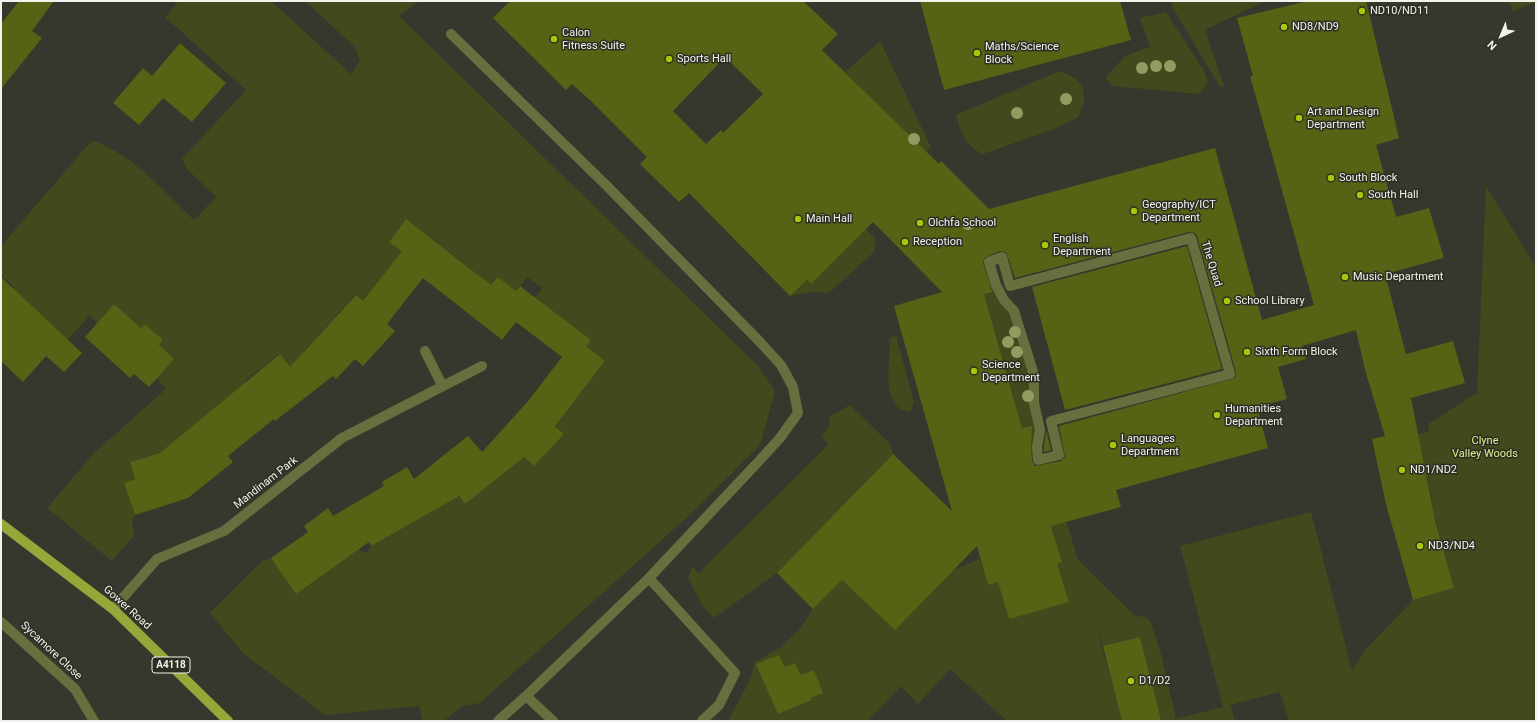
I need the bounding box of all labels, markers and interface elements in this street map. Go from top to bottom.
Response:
place label: ND10/ND11 [1370,4,1429,18]
marker: ND10/ND11 [1357,6,1367,16]
north arrow [1481,16,1521,56]
place label: ND8/ND9 [1292,20,1339,34]
marker: ND8/ND9 [1279,22,1289,32]
place label: Calon Fitness Suite [562,26,625,52]
marker: Calon Fitness Suite [549,34,559,44]
text: N [1485,38,1500,52]
place label: Maths/Science Block [985,40,1059,66]
marker: Maths/Science Block [972,48,982,58]
place label: Sports Hall [677,52,731,66]
marker: Sports Hall [664,54,674,64]
place label: Art and Design Department [1307,105,1379,131]
marker: Art and Design Department [1294,113,1304,123]
place label: South Block [1339,171,1397,185]
marker: South Block [1326,173,1336,183]
place label: South Hall [1368,188,1418,202]
marker: South Hall [1355,190,1365,200]
place label: Geography/ICT Department [1142,198,1216,224]
marker: Geography/ICT Department [1129,206,1139,216]
place label: Main Hall [806,212,852,226]
marker: Main Hall [793,214,803,224]
place label: Olchfa School [928,216,996,230]
marker: Olchfa School [915,218,925,228]
place label: English Department [1053,232,1111,258]
place label: Reception [913,235,962,249]
marker: Reception [900,237,910,247]
marker: English Department [1040,240,1050,250]
street label: The Quad [1198,240,1224,288]
place label: Music Department [1353,270,1443,284]
marker: Music Department [1340,272,1350,282]
place label: School Library [1235,294,1305,308]
marker: School Library [1222,296,1232,306]
place label: Sixth Form Block [1255,345,1338,359]
marker: Sixth Form Block [1242,347,1252,357]
place label: Science Department [982,358,1040,384]
marker: Science Department [969,366,979,376]
place label: Humanities Department [1225,402,1283,428]
marker: Humanities Department [1212,410,1222,420]
place label: Languages Department [1121,432,1179,458]
park label: Clyne Valley Woods [1452,434,1518,460]
marker: Languages Department [1108,440,1118,450]
street label: Mandinam Park [232,454,300,512]
place label: ND1/ND2 [1410,463,1457,477]
marker: ND1/ND2 [1397,465,1407,475]
place label: ND3/ND4 [1428,539,1475,553]
marker: ND3/ND4 [1415,541,1425,551]
street label: Gower Road [100,583,154,633]
street label: Sycamore Close [18,619,84,683]
road number: A4118 [152,657,190,673]
place label: D1/D2 [1139,674,1170,688]
marker: D1/D2 [1126,676,1136,686]

